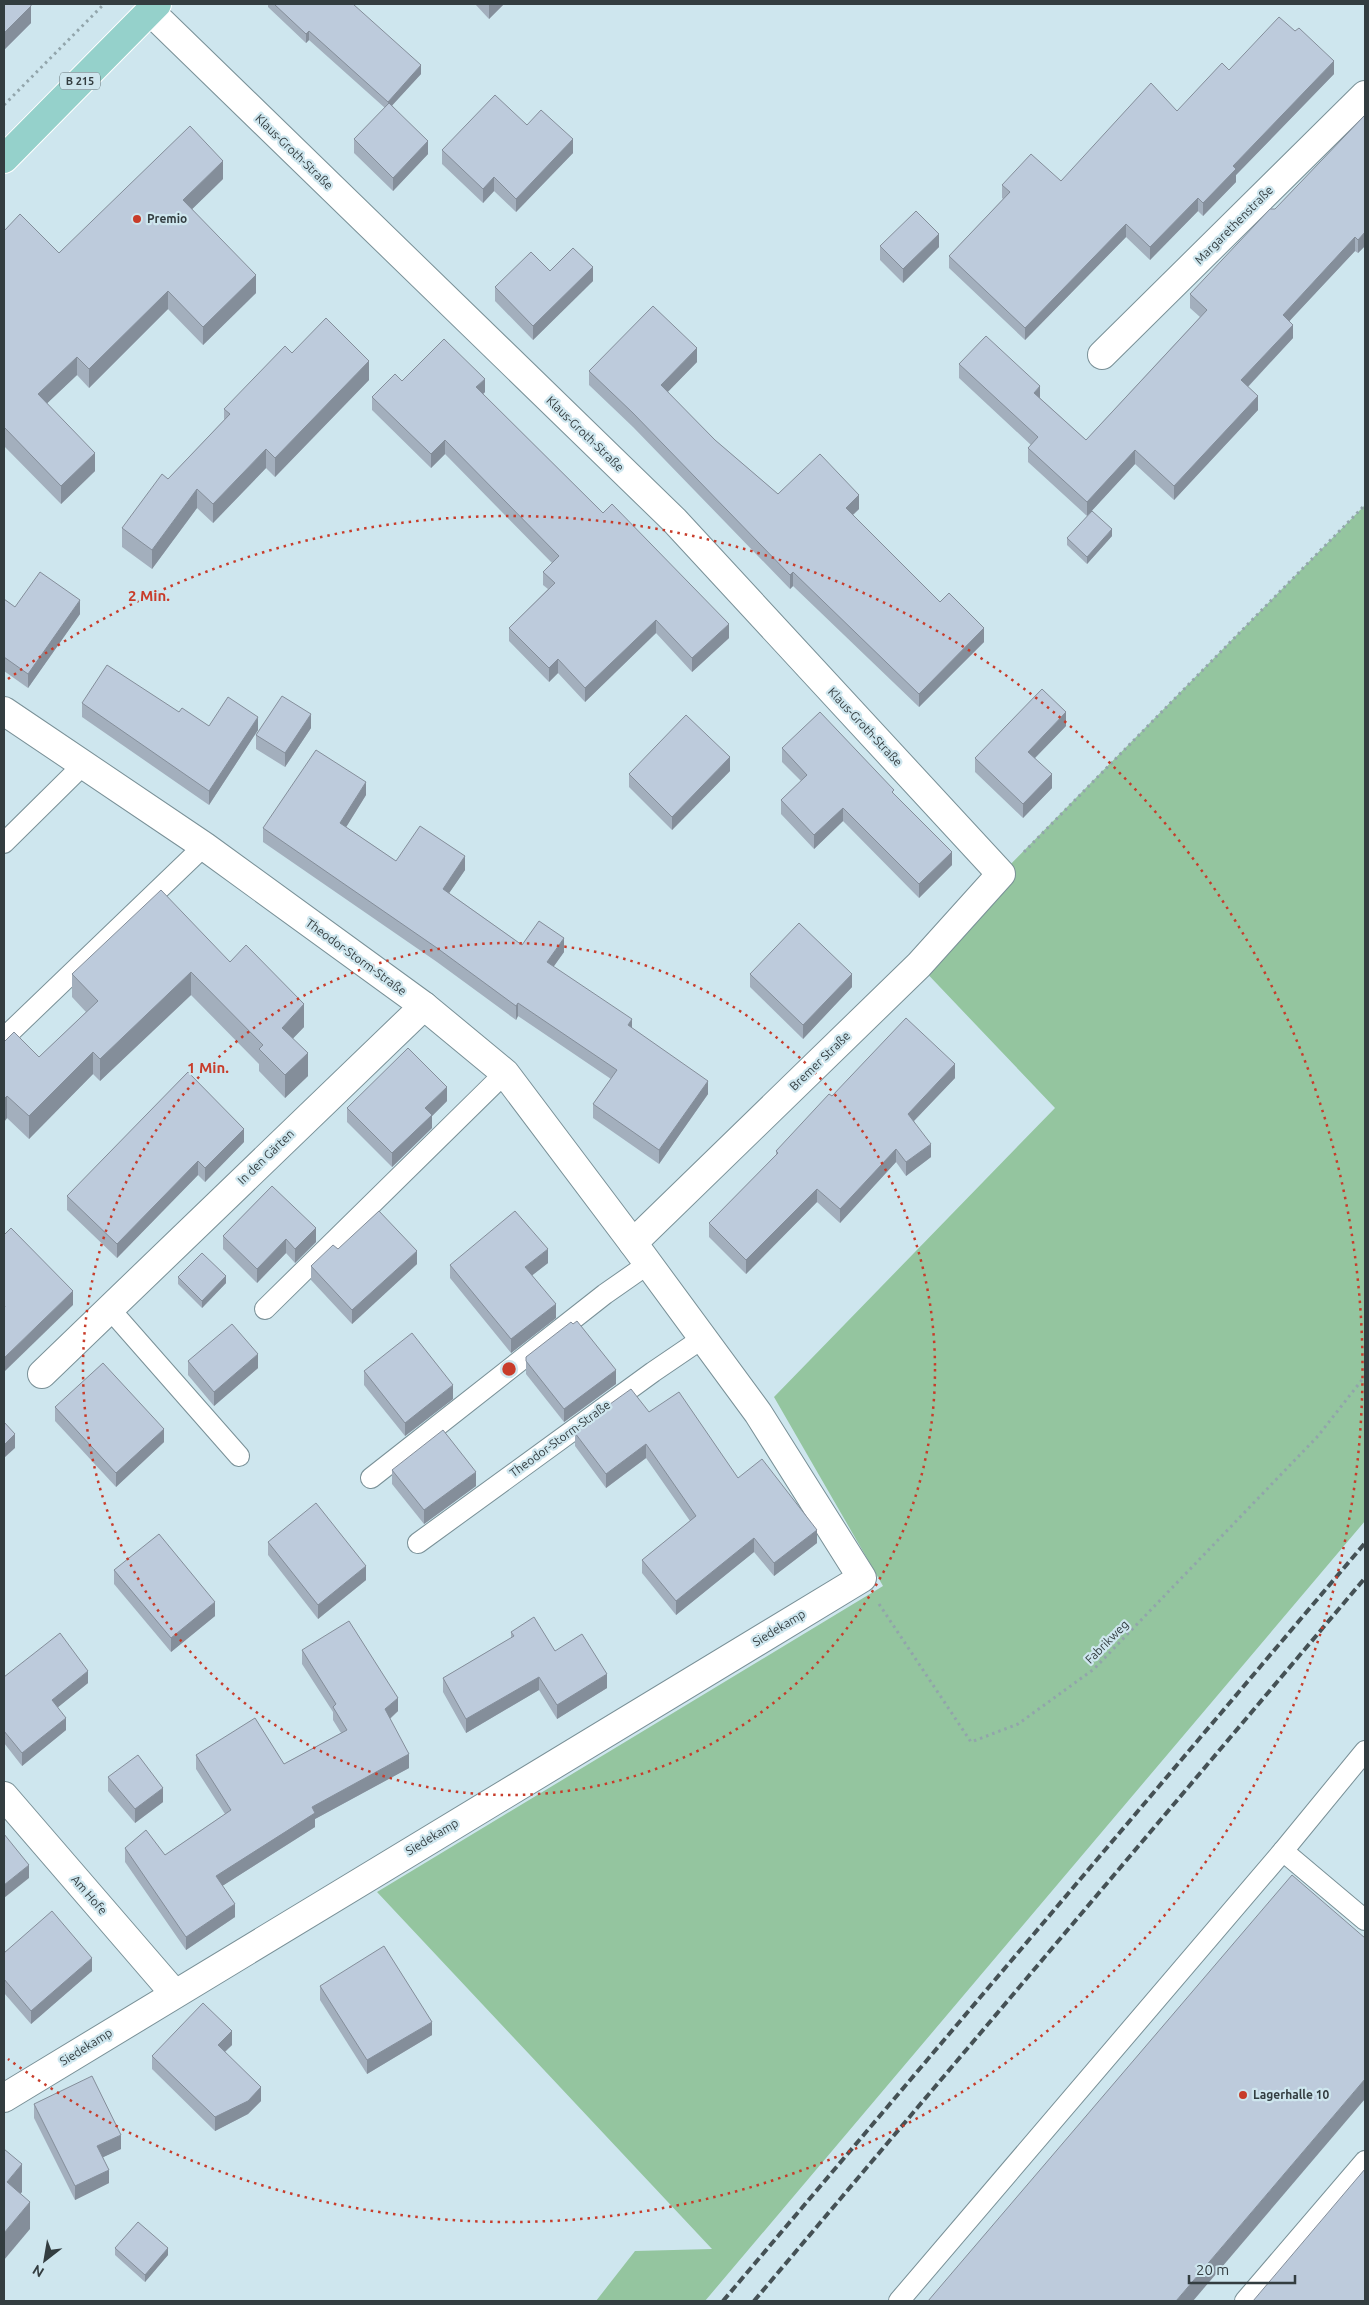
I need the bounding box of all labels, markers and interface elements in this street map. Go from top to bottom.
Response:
road number: B 215 [60,72,100,90]
street label: Klaus-Groth-Straße [253,111,336,192]
street label: Margarethenstraße [1192,183,1275,266]
place label: Premio [147,212,187,225]
marker: Premio [131,213,143,225]
street label: Klaus-Groth-Straße [544,393,627,474]
text: 2 Min. [128,587,170,604]
street label: Klaus-Groth-Straße [826,685,905,769]
street label: Theodor-Storm-Straße [304,916,409,997]
street label: Bremer Straße [787,1029,852,1093]
text: 1 Min. [187,1059,229,1076]
street label: In den Gärten [235,1127,296,1187]
centre of rings [500,1360,518,1378]
street label: Theodor-Storm-Straße [507,1398,612,1479]
street label: Siedekamp [750,1607,807,1648]
street label: Fabrikweg [1082,1617,1131,1666]
street label: Siedekamp [403,1816,460,1857]
street label: Am Hofe [69,1872,110,1917]
street label: Siedekamp [57,2025,114,2068]
place label: Lagerhalle 10 [1253,2088,1329,2101]
marker: Lagerhalle 10 [1237,2089,1249,2101]
north arrow [20,2235,70,2285]
scale bar [1189,2252,1295,2284]
text: 20 m [1196,2261,1229,2278]
text: N [30,2262,47,2281]

